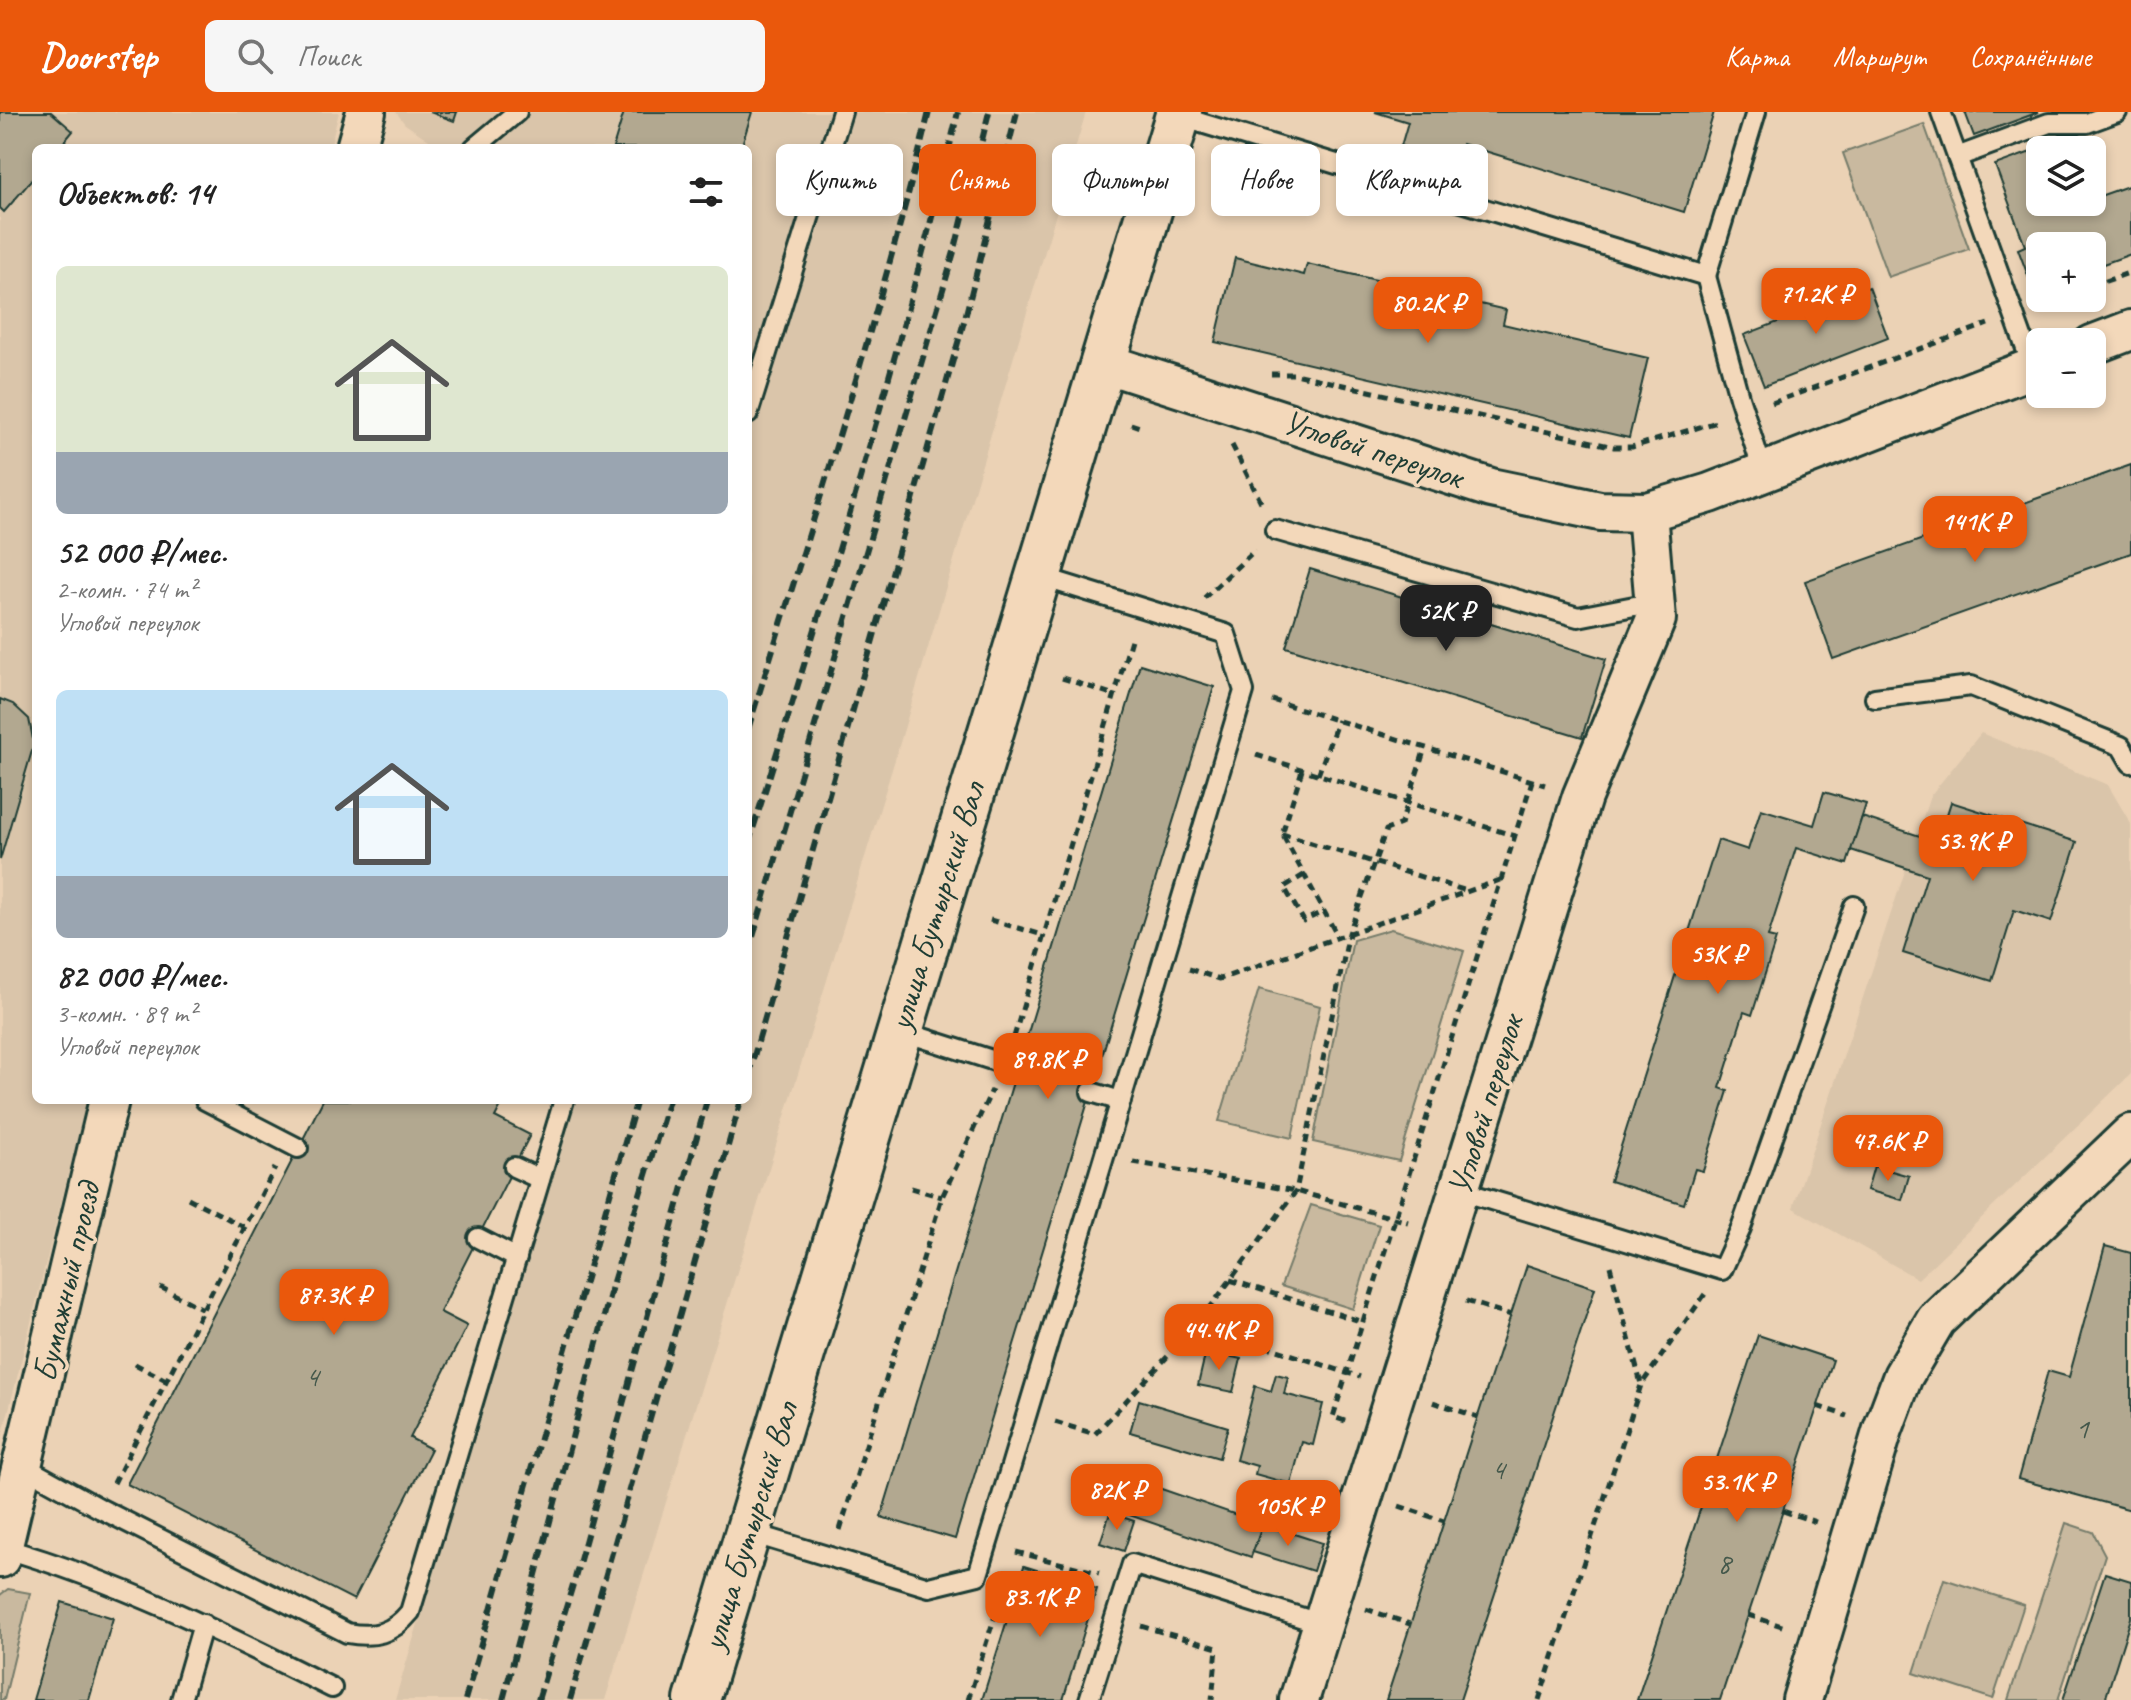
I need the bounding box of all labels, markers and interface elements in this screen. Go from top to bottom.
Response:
search box [205,20,765,92]
text: Doorstep [40,33,157,80]
icon: search [233,34,277,78]
text: Поиск [297,37,360,75]
text: Карта [1725,39,1789,74]
text: Маршрут [1833,39,1925,74]
text: Сохранённые [1969,39,2091,74]
map controls [2026,136,2106,408]
button: layers [2026,136,2106,216]
chip: Купить [776,144,903,216]
chip: Снять [919,144,1036,216]
chip: Фильтры [1052,144,1195,216]
chip: Новое [1211,144,1320,216]
chip: Квартира [1336,144,1488,216]
icon: filters [684,170,728,214]
text: Объектов: 14 [56,171,214,214]
button: + [2026,232,2106,312]
pin: 71.2K ₽ [1742,268,1890,336]
pin: 80.2K ₽ [1354,277,1502,345]
text: 71.2K ₽ [1779,277,1853,310]
text: 80.2K ₽ [1391,286,1465,319]
icon: home [320,318,464,462]
button: − [2026,328,2106,408]
street label: Угловой переулок [1278,400,1471,499]
pin: 141K ₽ [1910,496,2040,564]
text: 141K ₽ [1941,505,2009,538]
text: 52 000 ₽/мес. [56,530,227,573]
text: 2-комн. · 74 m² [56,573,196,606]
pin: 52K ₽ [1390,585,1502,653]
text: 52K ₽ [1418,594,1474,627]
text: Угловой переулок [56,606,198,639]
icon: home [320,742,464,886]
street label: улица Бутырский Вал [877,775,995,1037]
pin: 53.9K ₽ [1899,815,2047,883]
text: 53.9K ₽ [1937,824,2009,857]
pin: 53K ₽ [1662,928,1774,996]
text: 53K ₽ [1690,937,1746,970]
text: 82 000 ₽/мес. [56,954,227,997]
text: 3-комн. · 89 m² [56,997,196,1030]
street label: Угловой переулок [1437,1006,1534,1200]
text: Угловой переулок [56,1030,198,1063]
pin: 89.8K ₽ [974,1033,1122,1101]
text: 89.8K ₽ [1012,1042,1084,1075]
pin: 47.6K ₽ [1814,1115,1962,1183]
text: 47.6K ₽ [1851,1124,1925,1157]
street label: Бумажный проезд [22,1175,110,1386]
pin: 87.3K ₽ [260,1269,408,1337]
text: 87.3K ₽ [297,1278,371,1311]
pin: 44.4K ₽ [1145,1304,1293,1372]
text: 44.4K ₽ [1182,1313,1256,1346]
house number: 4 [305,1357,321,1395]
street label: улица Бутырский Вал [690,1395,808,1657]
house number: 1 [2075,1409,2090,1447]
house number: 4 [1491,1450,1507,1488]
pin: 53.1K ₽ [1663,1456,1811,1524]
pin: 82K ₽ [1061,1464,1173,1532]
text: 53.1K ₽ [1701,1465,1773,1498]
text: 82K ₽ [1089,1473,1145,1506]
pin: 105K ₽ [1223,1480,1353,1548]
text: 105K ₽ [1254,1489,1322,1522]
house number: 8 [1717,1544,1733,1582]
pin: 83.1K ₽ [966,1571,1114,1639]
text: 83.1K ₽ [1003,1580,1077,1613]

